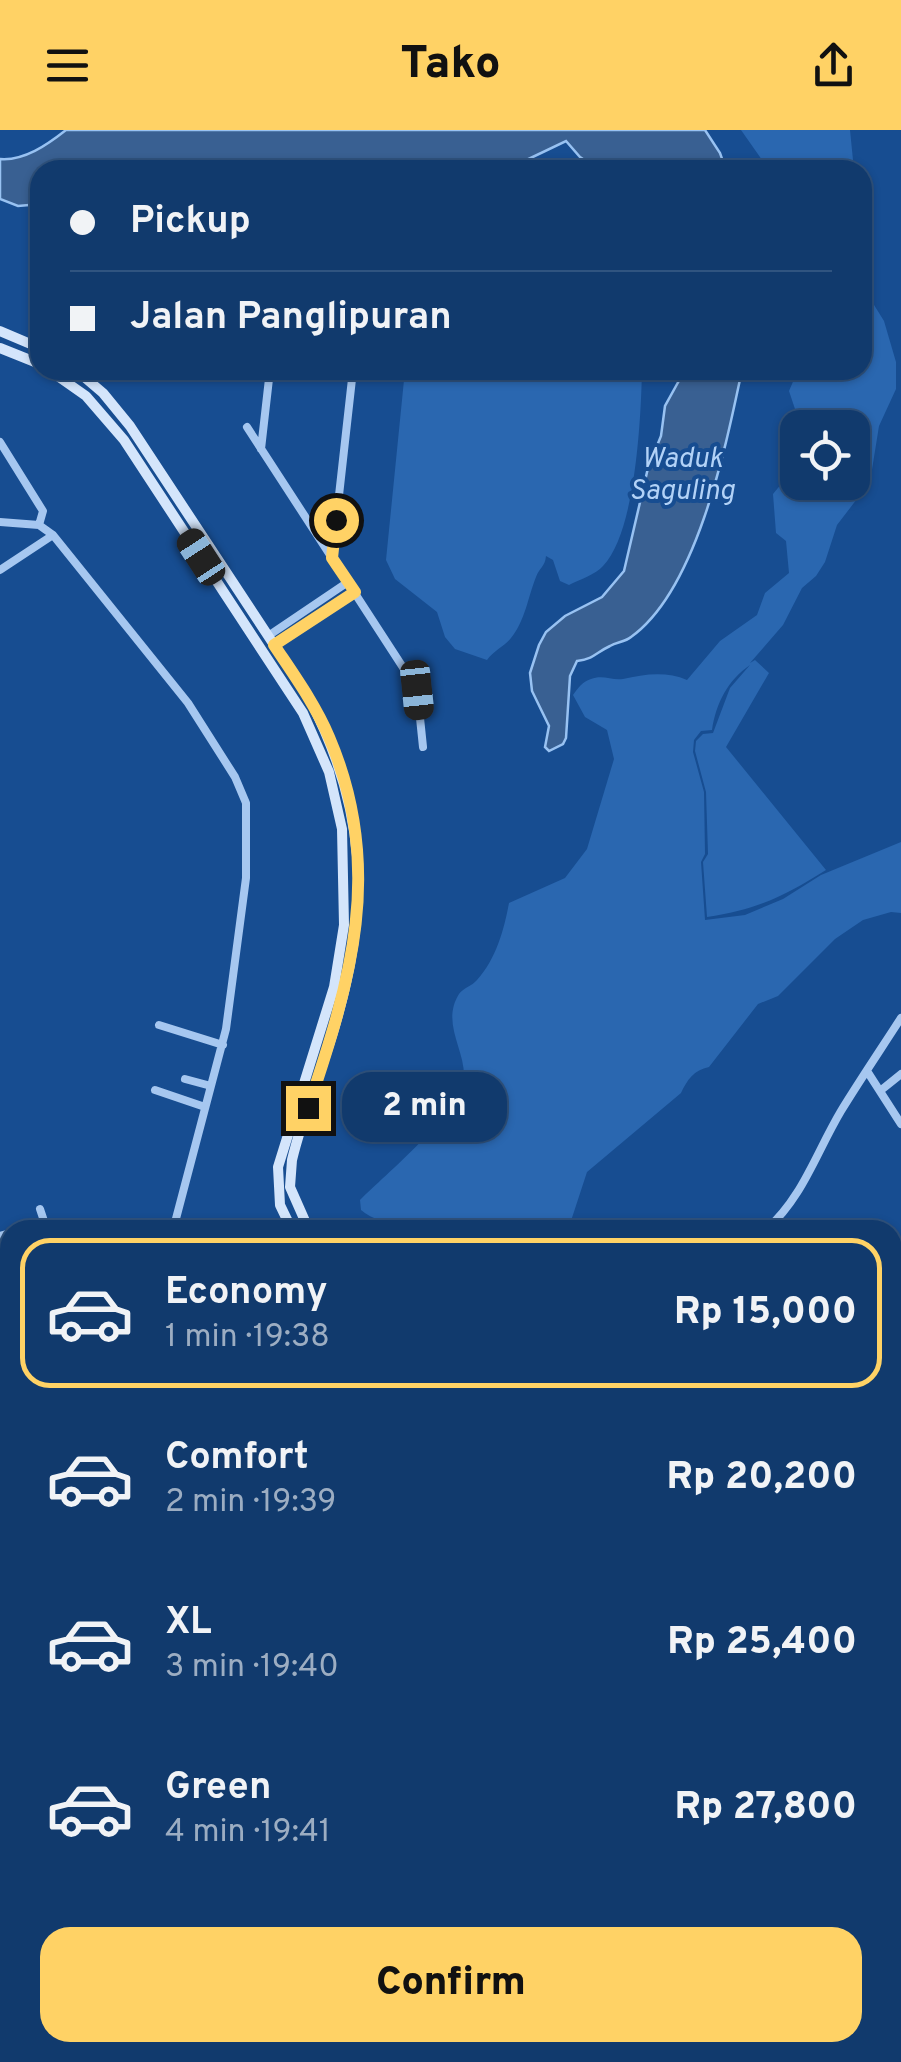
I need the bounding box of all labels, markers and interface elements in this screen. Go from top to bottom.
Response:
text: Tako [400,37,501,94]
icon: menu [40,38,95,93]
icon: share [806,38,861,93]
text: Pickup [130,198,251,247]
text: Jalan Panglipuran [130,294,452,343]
map controls [780,410,870,500]
button: locate [780,410,870,500]
water label: Waduk Saguling [629,442,736,510]
route start [314,498,359,543]
car [172,524,230,590]
car [399,659,435,721]
callout: 2 min [343,1073,508,1143]
route end [286,1086,331,1131]
text: 2 min [382,1087,467,1127]
icon: car [45,1268,135,1358]
text: Economy [165,1269,327,1318]
text: Rp 15,000 [674,1289,857,1338]
text: 1 min · 19:38 [165,1318,330,1358]
icon: car [45,1433,135,1523]
text: Comfort [165,1434,309,1483]
text: Rp 20,200 [667,1454,857,1503]
text: 2 min · 19:39 [165,1483,336,1523]
icon: car [45,1598,135,1688]
text: XL [165,1599,212,1648]
text: Rp 25,400 [667,1619,857,1668]
text: 3 min · 19:40 [165,1648,339,1688]
icon: car [45,1763,135,1853]
text: Green [165,1764,271,1813]
text: Rp 27,800 [674,1784,857,1833]
text: 4 min · 19:41 [165,1813,331,1853]
button: Confirm [40,1927,862,2042]

